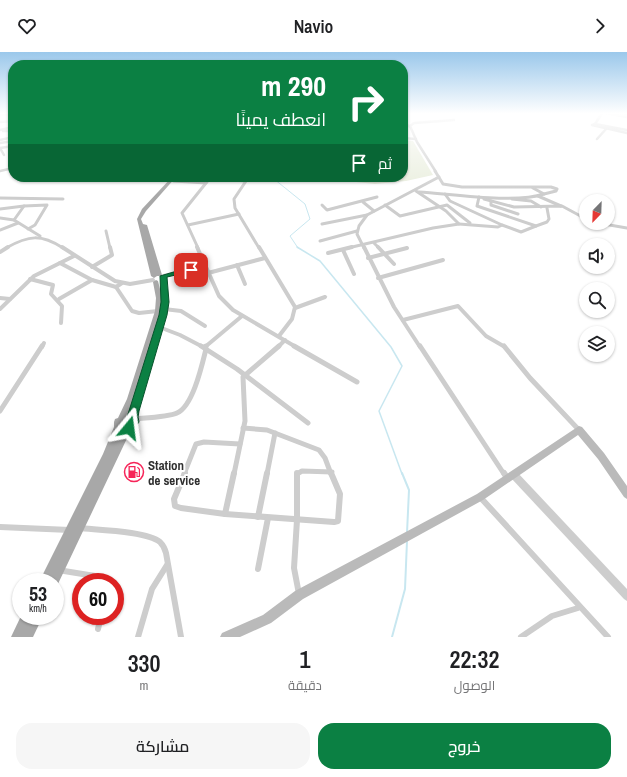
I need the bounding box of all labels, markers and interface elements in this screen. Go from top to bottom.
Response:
text: Navio [294,14,333,39]
icon: heart [16,15,38,37]
icon: forward [589,15,611,37]
text: 290 m [261,67,326,105]
icon: right [340,76,392,128]
text: انعطف يمينًا [235,107,326,132]
icon: arrive [348,152,370,174]
text: ثم [378,153,392,174]
north arrow [579,194,615,230]
map controls [579,194,615,362]
button: sound [579,238,615,274]
pin [174,253,208,287]
icon: arrive [180,259,202,281]
button: search [579,282,615,318]
button: layers [579,326,615,362]
position arrow [108,407,150,449]
place label: Station de service [148,457,200,489]
fuel station icon: Station de service [123,461,145,483]
speed limit sign: 60 [72,573,124,625]
text: 53 [29,580,47,607]
text: km/h [29,602,47,615]
text: 1 [299,643,310,675]
text: 22:32 [449,643,499,675]
text: 330 [128,647,160,679]
text: m [140,677,148,694]
text: دقيقة [288,677,322,694]
text: الوصول [454,677,495,694]
button: مشاركة [16,723,310,769]
button: خروج [318,723,611,769]

